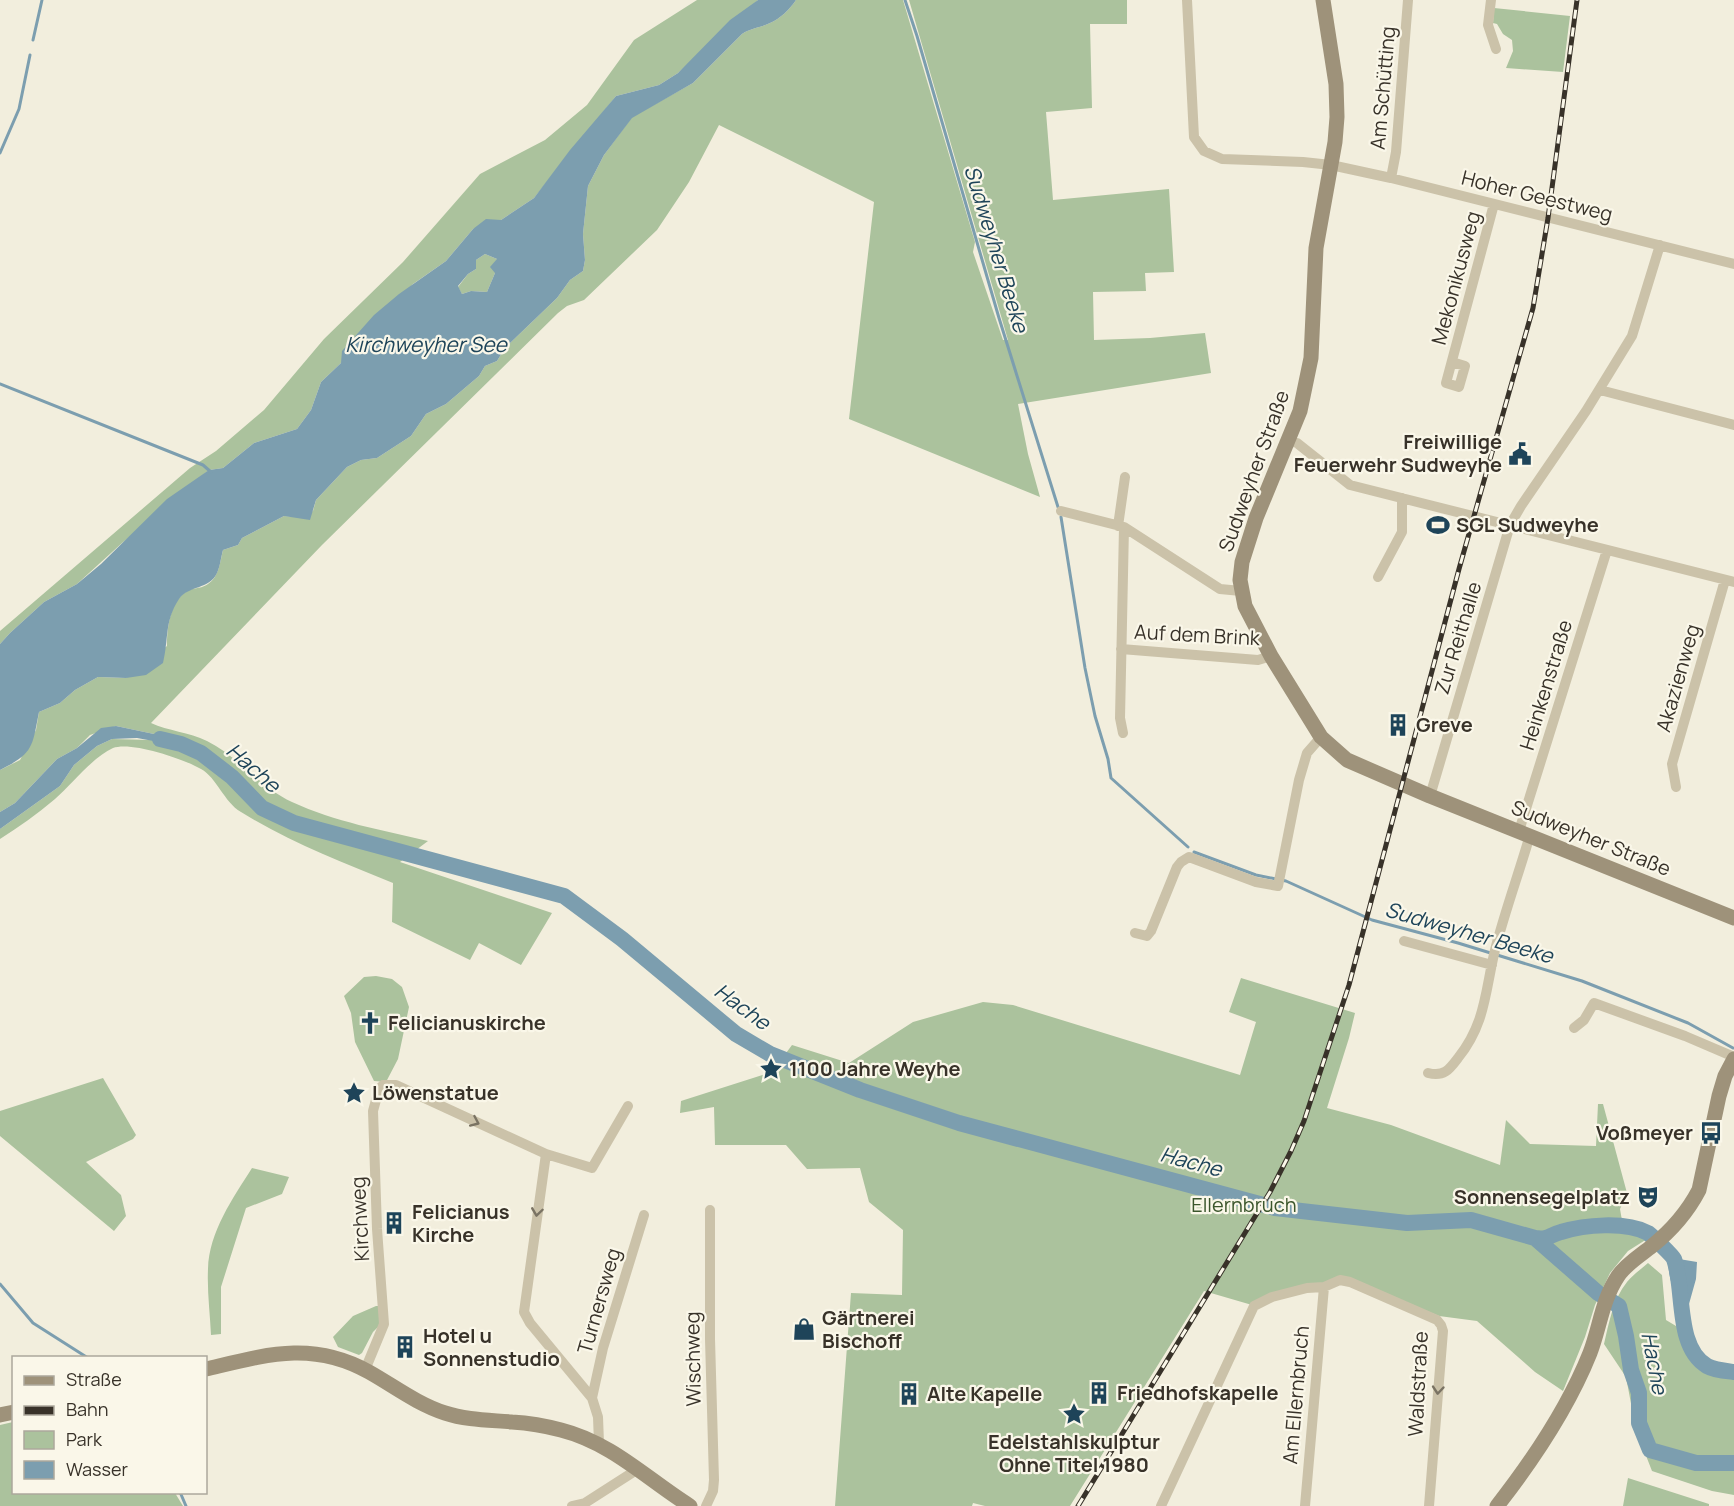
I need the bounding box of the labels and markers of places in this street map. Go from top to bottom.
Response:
place label: Freiwillige Feuerwehr Sudweyhe [1294,428,1502,478]
public building icon: Freiwillige Feuerwehr Sudweyhe [1507,441,1533,467]
place label: SGL Sudweyhe [1456,511,1599,538]
sports icon: SGL Sudweyhe [1425,512,1451,538]
place label: Greve [1416,711,1473,738]
building icon: Greve [1385,712,1411,738]
place label: Felicianuskirche [388,1009,546,1036]
church icon: Felicianuskirche [357,1010,383,1036]
place label: 1100 Jahre Weyhe [789,1055,961,1082]
place icon: 1100 Jahre Weyhe [758,1056,784,1082]
place label: Löwenstatue [372,1079,499,1106]
place icon: Löwenstatue [341,1080,367,1106]
place label: Voßmeyer [1596,1119,1693,1146]
bus stop icon: Voßmeyer [1698,1120,1724,1146]
place label: Sonnensegelplatz [1454,1183,1630,1210]
theatre icon: Sonnensegelplatz [1635,1184,1661,1210]
place label: Felicianus Kirche [412,1198,510,1248]
building icon: Felicianus Kirche [381,1210,407,1236]
place label: Gärtnerei Bischoff [822,1304,915,1354]
shop icon: Gärtnerei Bischoff [791,1316,817,1342]
place label: Hotel u Sonnenstudio [423,1322,560,1372]
building icon: Hotel u Sonnenstudio [392,1334,418,1360]
place label: Friedhofskapelle [1117,1379,1279,1406]
place label: Alte Kapelle [927,1380,1042,1407]
building icon: Friedhofskapelle [1086,1380,1112,1406]
building icon: Alte Kapelle [896,1381,922,1407]
place icon: Edelstahlskulptur Ohne Titel 1980 [1061,1401,1087,1427]
place label: Edelstahlskulptur Ohne Titel 1980 [988,1428,1160,1478]

